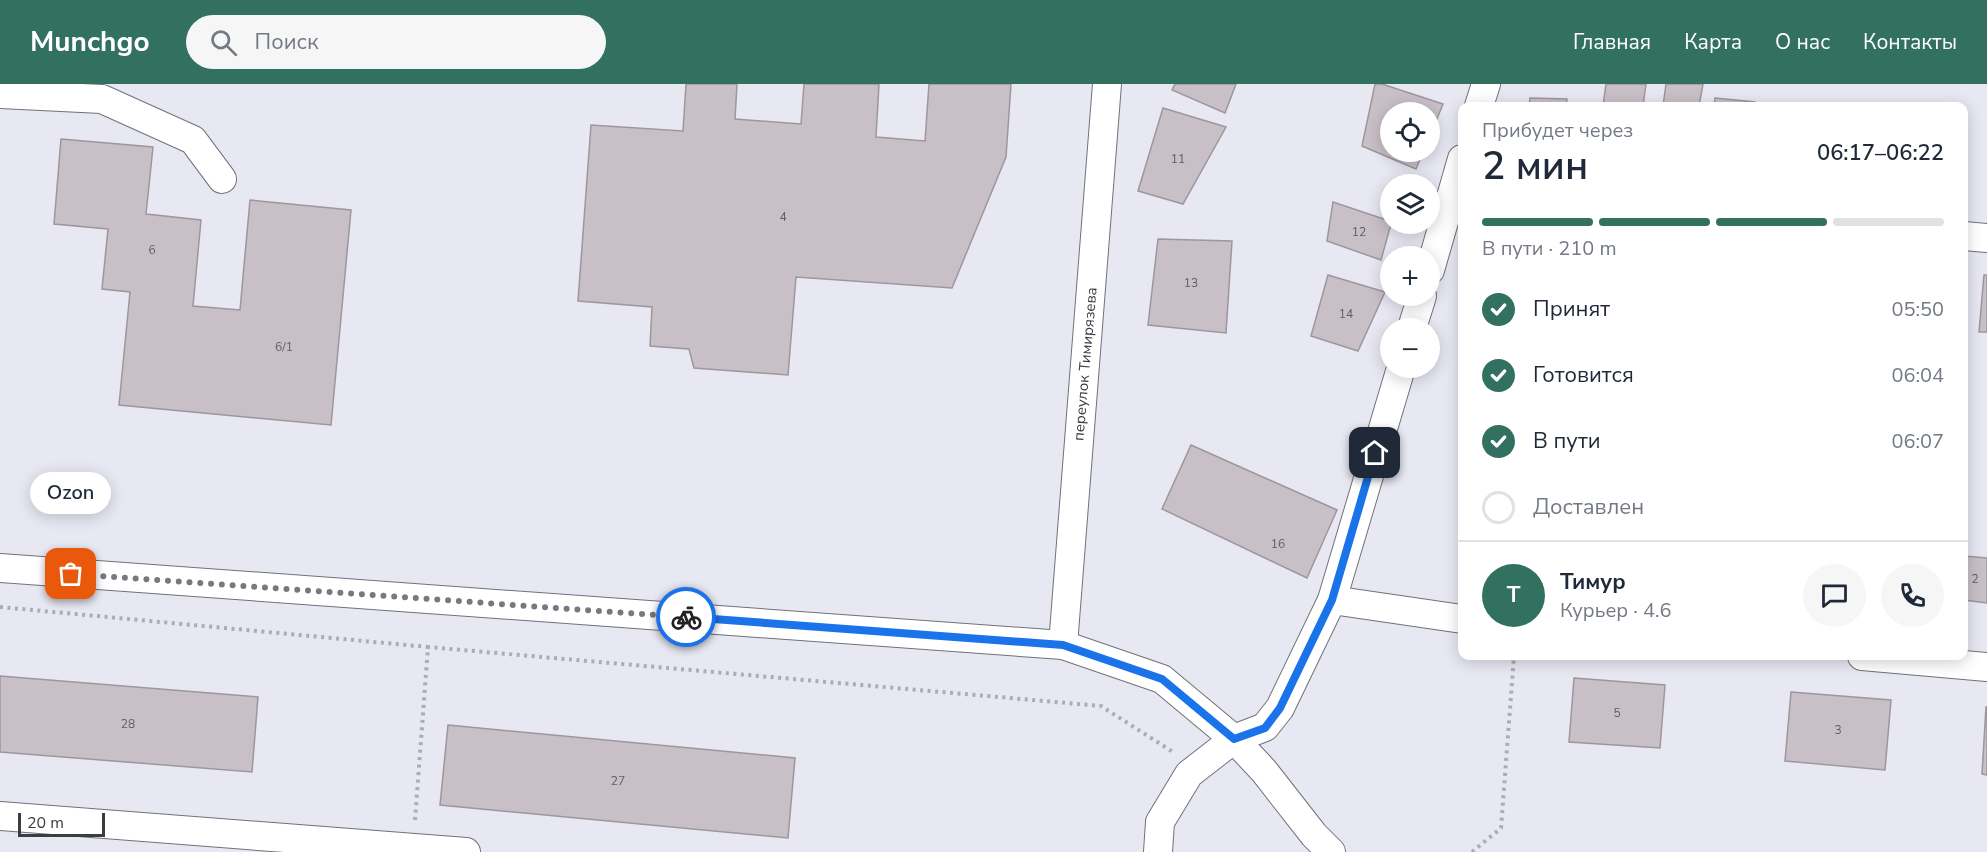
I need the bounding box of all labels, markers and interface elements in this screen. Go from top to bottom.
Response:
search box [186,15,606,69]
text: Munchgo [30,23,150,61]
icon: search [207,26,240,59]
text: Поиск [255,27,318,57]
text: Главная [1573,28,1651,56]
text: Карта [1684,28,1742,56]
text: О нас [1775,28,1830,56]
text: Контакты [1863,28,1957,56]
map controls [1380,102,1440,378]
button: locate [1380,102,1440,162]
text: Прибудет через [1482,117,1633,144]
text: 06:17–06:22 [1817,138,1944,168]
text: 2 мин [1482,140,1588,193]
house number: 11 [1171,151,1185,167]
button: layers [1380,174,1440,234]
house number: 4 [779,209,787,225]
house number: 12 [1352,224,1366,240]
text: В пути · 210 m [1482,235,1617,262]
house number: 6 [148,242,156,258]
button: + [1380,246,1440,306]
house number: 13 [1184,275,1198,291]
street label: переулок Тимирязева [1068,286,1102,442]
icon: check [1482,293,1515,326]
text: Принят [1533,294,1610,324]
text: 05:50 [1891,296,1944,323]
house number: 14 [1339,306,1353,322]
button: − [1380,318,1440,378]
house number: 6/1 [275,339,293,355]
icon: check [1482,359,1515,392]
text: Готовится [1533,360,1634,390]
text: 06:04 [1891,362,1944,389]
icon: check [1482,425,1515,458]
text: В пути [1533,426,1601,456]
pin [1349,427,1400,478]
text: 06:07 [1891,428,1944,455]
icon: home [1358,436,1391,469]
callout: Ozon [31,472,112,514]
text: Ozon [47,479,94,506]
text: Доставлен [1533,492,1644,522]
house number: 16 [1271,536,1285,552]
pin [45,548,96,599]
icon: bag [54,557,87,590]
button: chat [1803,564,1866,627]
button: phone [1881,564,1944,627]
text: Тимур [1560,567,1626,597]
house number: 2 [1971,571,1979,587]
text: Т [1507,580,1520,610]
courier [656,587,716,647]
text: Курьер · 4.6 [1560,597,1672,624]
icon: bike [670,601,703,634]
house number: 5 [1613,705,1621,721]
house number: 28 [121,716,135,732]
house number: 3 [1834,722,1842,738]
house number: 27 [611,773,625,789]
scale bar [18,810,105,838]
text: 20 m [27,812,64,834]

